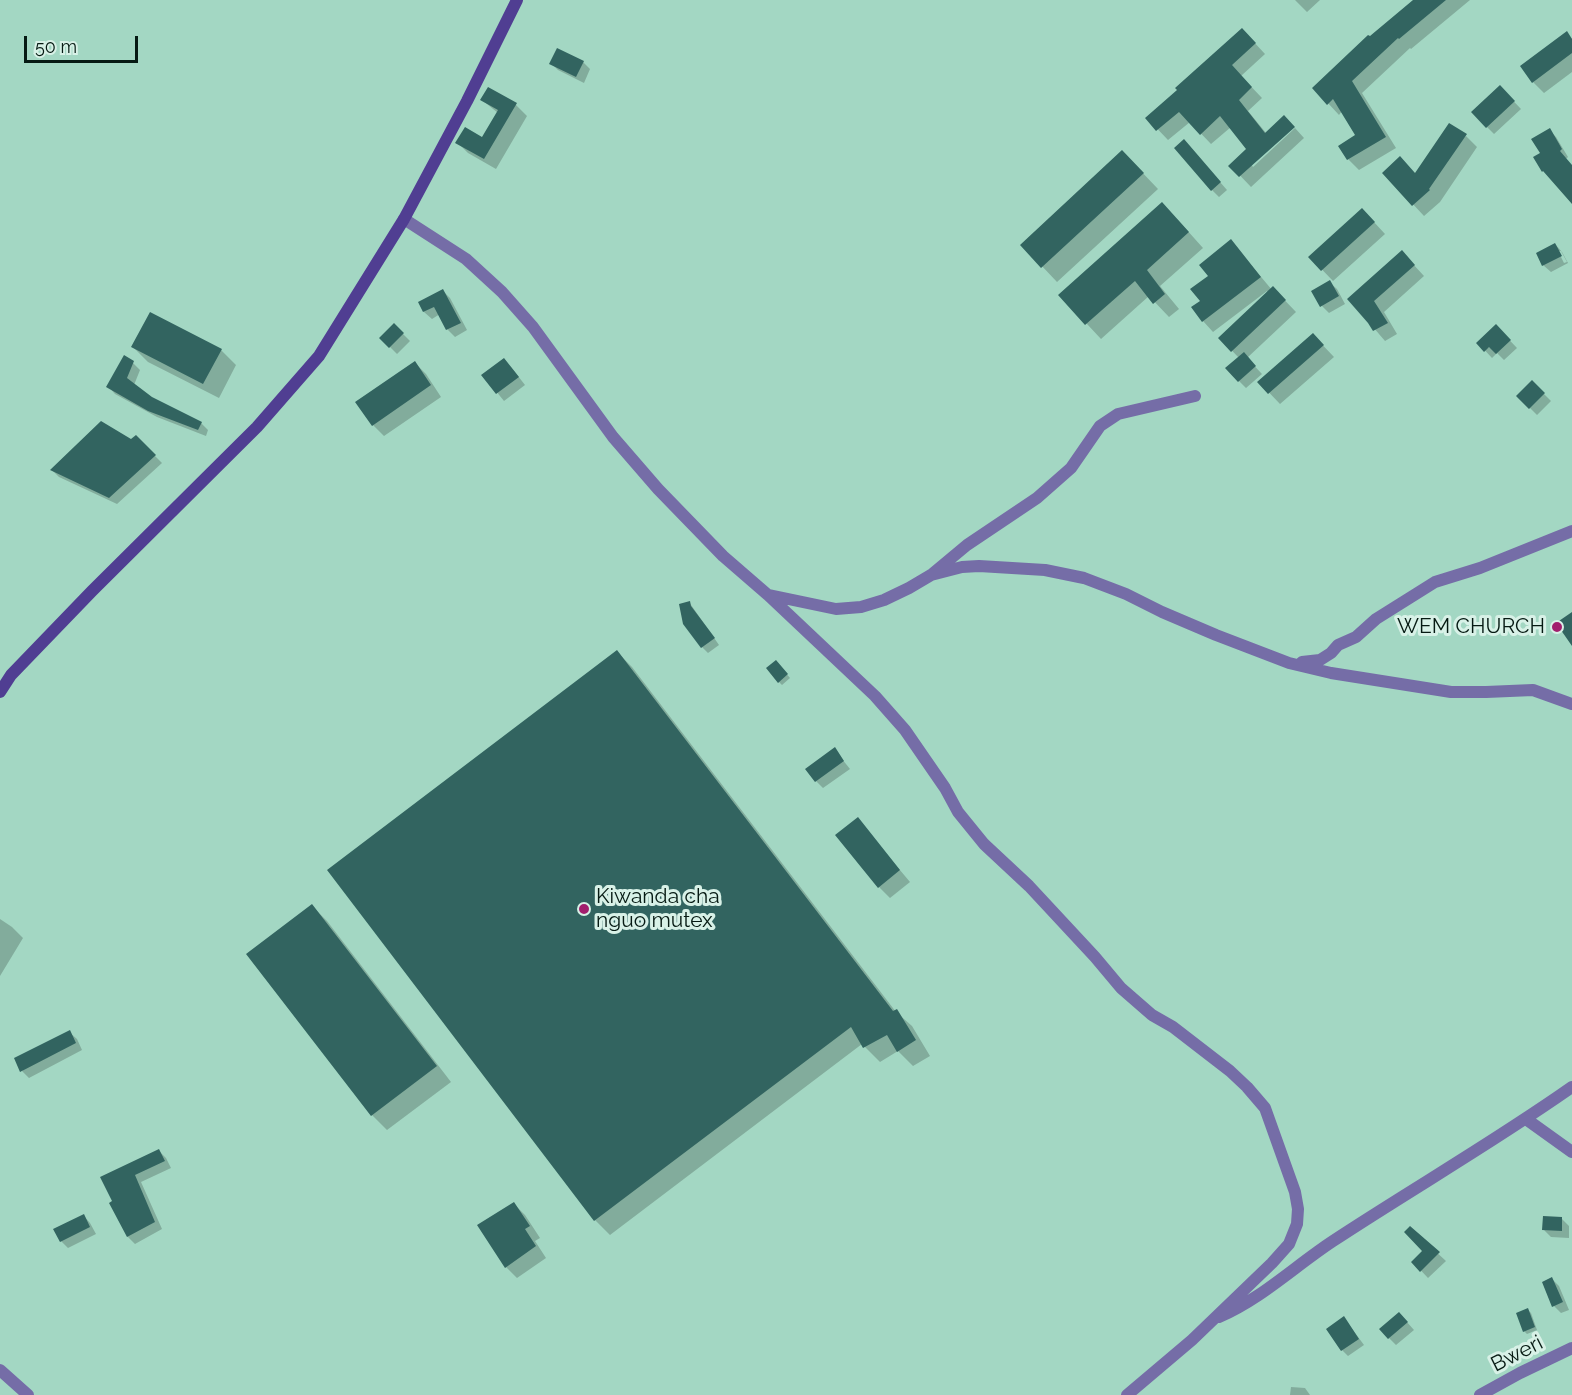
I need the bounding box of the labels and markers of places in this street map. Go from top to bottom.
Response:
place label: WEM CHURCH [1397,614,1545,640]
marker: WEM CHURCH [1550,620,1564,634]
place label: Kiwanda cha nguo mutex [596,884,720,934]
marker: Kiwanda cha nguo mutex [577,902,591,916]

